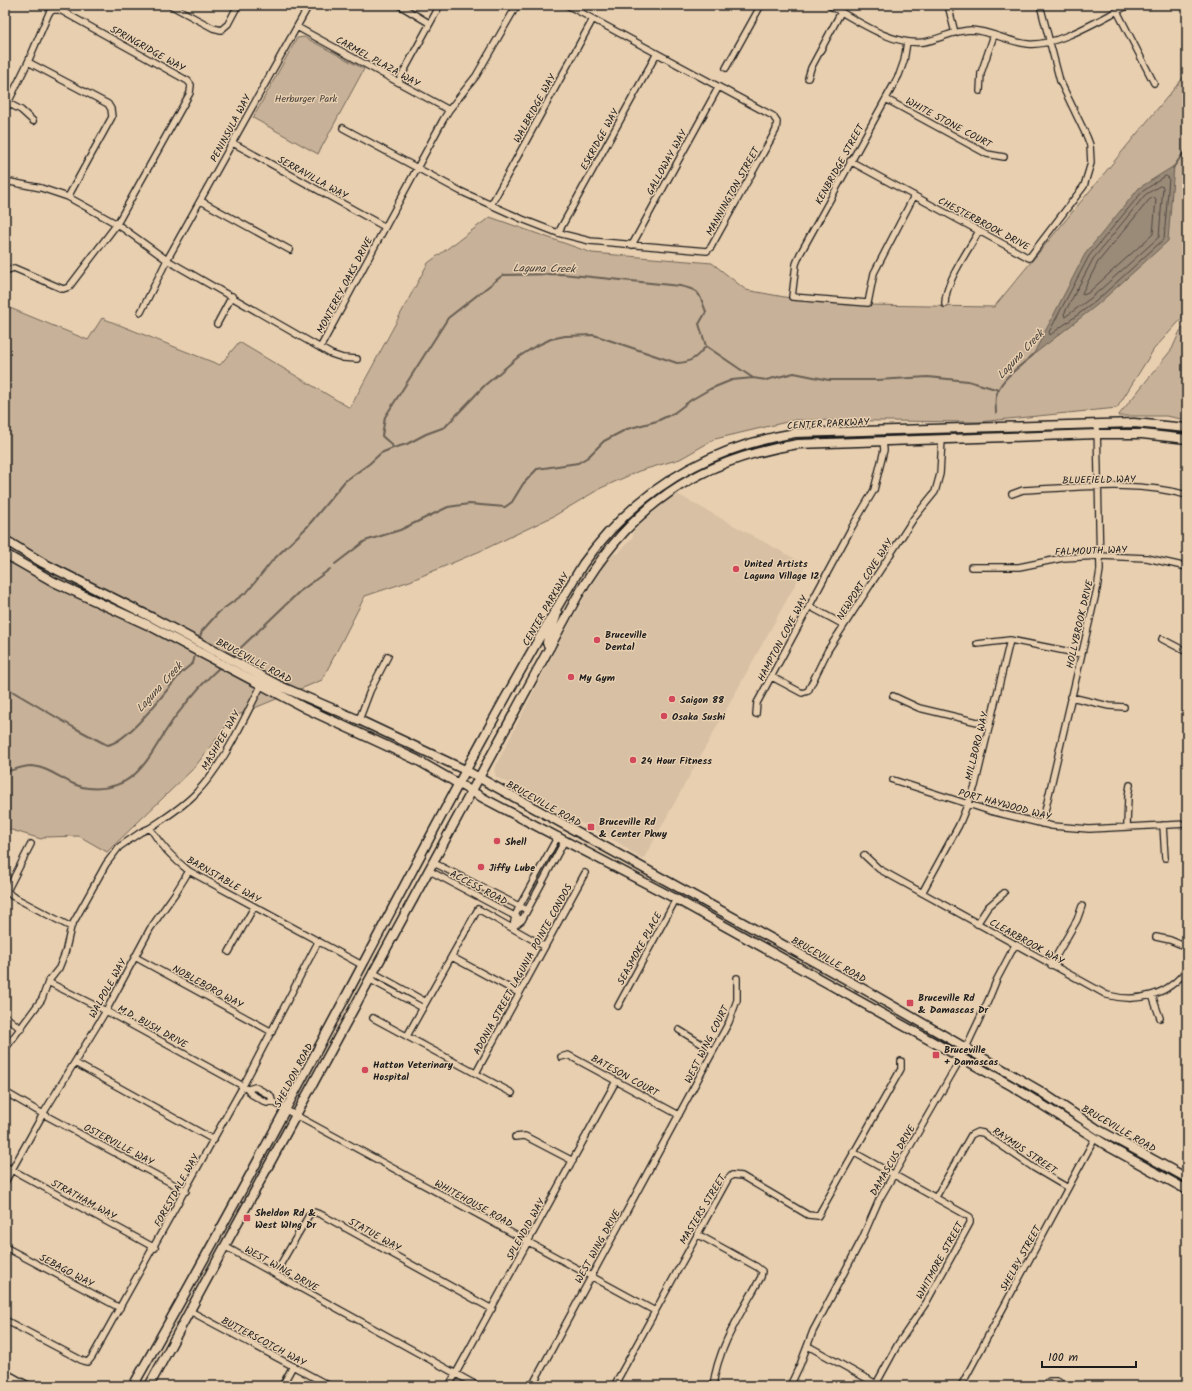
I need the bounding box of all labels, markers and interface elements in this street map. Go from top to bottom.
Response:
street label: SPRINGRIDGE WAY [107,22,189,77]
street label: CARMEL PLAZA WAY [333,32,424,92]
street label: WALBRIDGE WAY [509,70,561,146]
street label: PENINSULA WAY [206,91,256,165]
park label: Herburger Park [275,91,338,107]
street label: WHITE STONE COURT [903,93,996,153]
street label: ESKRIDGE WAY [576,105,624,173]
street label: KENBRIDGE STREET [811,120,869,208]
street label: GALLOWAY WAY [642,126,692,198]
street label: MANNINGTON STREET [702,143,765,239]
street label: SERRAVILLA WAY [275,152,352,204]
street label: CHESTERBROOK DRIVE [935,193,1033,255]
street label: MONTEREY OAKS DRIVE [313,233,378,337]
water label: Laguna Creek [513,259,577,279]
water label: Laguna Creek [993,324,1050,384]
street label: CENTER PARKWAY [786,414,871,434]
street label: BLUEFIELD WAY [1062,471,1137,489]
street label: NEWPORT COVE WAY [832,535,898,623]
street label: FALMOUTH WAY [1055,542,1129,560]
place label: United Artists Laguna Village 12 [744,556,820,584]
marker: United Artists Laguna Village 12 [731,564,741,574]
street label: CENTER PARKWAY [518,569,574,649]
street label: HOLLYBROOK DRIVE [1062,577,1098,670]
street label: HAMPTON COVE WAY [753,592,813,684]
place label: Bruceville Dental [605,627,647,655]
street label: BRUCEVILLE ROAD [213,634,295,688]
marker: Bruceville Dental [592,635,602,645]
water label: Laguna Creek [132,657,189,717]
place label: My Gym [579,670,615,686]
marker: My Gym [566,672,576,682]
place label: Saigon 88 [680,692,724,708]
marker: Saigon 88 [667,694,677,704]
street label: MASHPEE WAY [197,707,245,773]
place label: Osaka Sushi [672,709,726,725]
street label: MILLBORO WAY [961,709,994,782]
marker: Osaka Sushi [659,711,669,721]
place label: 24 Hour Fitness [641,753,712,769]
marker: 24 Hour Fitness [628,755,638,765]
street label: BRUCEVILLE ROAD [503,777,584,831]
street label: PORT HAYWOOD WAY [957,785,1054,825]
place label: Bruceville Rd & Center Pkwy [599,814,668,842]
marker: Bruceville Rd & Center Pkwy [586,822,596,832]
place label: Shell [505,834,527,850]
marker: Shell [492,836,502,846]
street label: BARNSTABLE WAY [183,852,265,908]
place label: Jiffy Lube [489,860,535,876]
marker: Jiffy Lube [476,862,486,872]
street label: ACCESS ROAD [447,866,511,910]
street label: ADONIA STREET LAGUNIA POINTE CONDOS [469,881,577,1058]
street label: SEASMOKE PLACE [613,908,667,988]
street label: CLEARBROOK WAY [986,915,1068,970]
street label: BRUCEVILLE ROAD [788,933,869,987]
street label: WALPOLE WAY [85,955,131,1021]
street label: NOBLEBORO WAY [169,961,247,1014]
place label: Bruceville Rd & Damascas Dr [918,990,989,1018]
marker: Bruceville Rd & Damascas Dr [905,998,915,1008]
street label: M.D. BUSH DRIVE [115,1001,192,1053]
street label: WEST WING COURT [680,1001,734,1086]
street label: SHELDON ROAD [270,1040,318,1111]
place label: Bruceville + Damascas [944,1042,999,1070]
marker: Bruceville + Damascas [931,1050,941,1060]
street label: BATESON COURT [588,1051,663,1102]
place label: Hatton Veterinary Hospital [373,1057,454,1085]
marker: Hatton Veterinary Hospital [360,1065,370,1075]
street label: BRUCEVILLE ROAD [1078,1101,1159,1157]
street label: OSTERVILLE WAY [81,1120,158,1171]
street label: DAMASCUS DRIVE [866,1121,920,1199]
street label: RAYMUS STREET [989,1123,1061,1179]
street label: FORESTDALE WAY [150,1150,204,1230]
street label: MASTERS STREET [676,1170,731,1248]
street label: STRATHAM WAY [48,1175,120,1225]
street label: WHITEHOUSE ROAD [431,1176,516,1232]
street label: SPLENDID WAY [502,1195,550,1263]
place label: Sheldon Rd & West WIng Dr [255,1205,317,1233]
street label: WEST WING DRIVE [571,1205,625,1287]
marker: Sheldon Rd & West WIng Dr [242,1213,252,1223]
street label: STATUE WAY [345,1214,405,1256]
street label: WHITMORE STREET [912,1217,969,1302]
street label: SHELBY STREET [996,1221,1046,1294]
street label: WEST WING DRIVE [241,1242,323,1296]
street label: SEBAGO WAY [37,1250,98,1293]
street label: BUTTERSCOTCH WAY [218,1313,310,1372]
scale bar [1042,1343,1136,1369]
text: 100 m [1048,1348,1079,1367]

